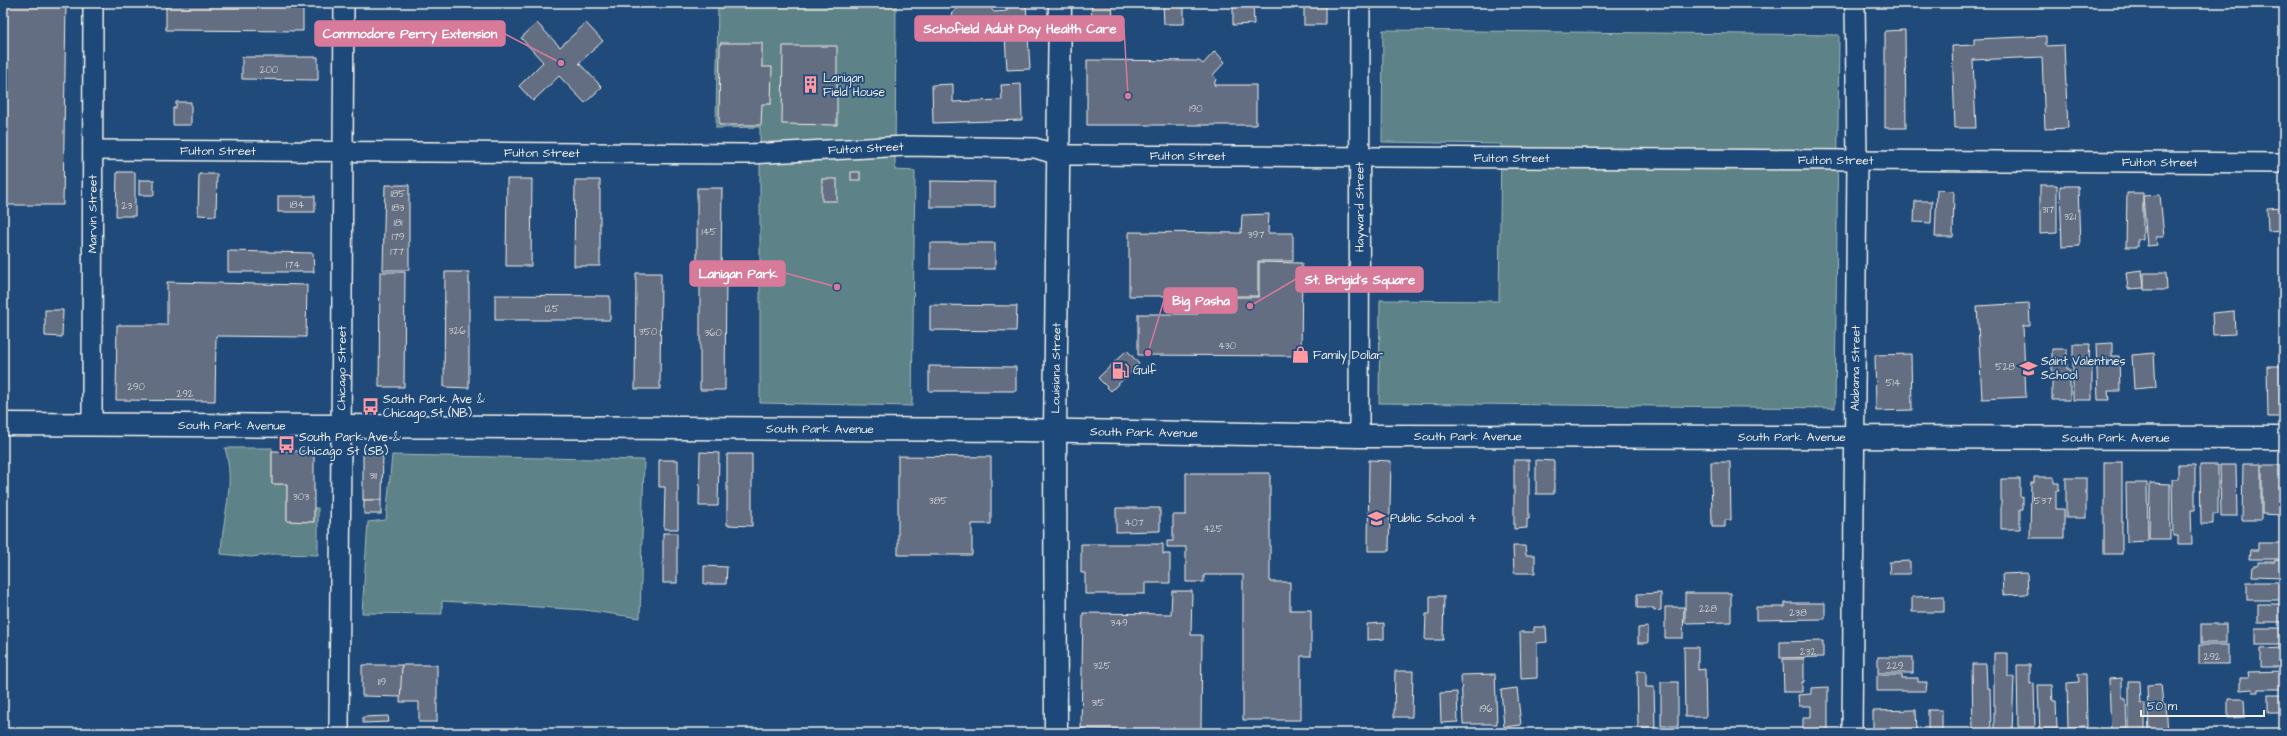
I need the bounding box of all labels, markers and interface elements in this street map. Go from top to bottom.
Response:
callout: Schofield Adult Day Health Care [915,16,1124,41]
text: Schofield Adult Day Health Care [923,20,1116,39]
callout: Commodore Perry Extension [315,21,505,46]
text: Commodore Perry Extension [323,25,498,44]
house number: 200 [260,63,278,77]
place label: Lanigan Field House [823,70,886,101]
building icon: Lanigan Field House [800,75,820,95]
house number: 190 [1189,102,1203,116]
street label: Fulton Street [828,138,904,159]
street label: Fulton Street [180,143,256,160]
street label: Fulton Street [504,145,580,162]
street label: Fulton Street [1150,147,1226,165]
street label: Fulton Street [1474,150,1550,167]
street label: Fulton Street [1798,152,1874,169]
street label: Fulton Street [2122,154,2198,171]
street label: Hayward Street [1351,162,1369,252]
street label: Marvin Street [84,175,102,253]
house number: 185 [391,187,405,201]
house number: 184 [290,198,304,212]
house number: 23 [122,199,132,213]
house number: 183 [392,201,404,215]
house number: 317 [2042,203,2054,217]
house number: 321 [2064,210,2077,224]
house number: 181 [393,216,403,230]
house number: 145 [701,225,717,239]
house number: 397 [1248,228,1264,242]
house number: 179 [391,230,405,244]
house number: 177 [390,245,404,259]
house number: 174 [286,258,300,272]
callout: Lanigan Park [690,261,785,286]
text: Lanigan Park [698,265,779,285]
callout: St. Brigid's Square [1296,267,1423,292]
text: St. Brigid's Square [1304,271,1415,291]
callout: Big Pasha [1164,288,1237,313]
text: Big Pasha [1172,292,1230,312]
house number: 125 [545,302,559,316]
street label: Louisiana Street [1047,322,1065,414]
house number: 326 [448,324,466,338]
street label: Chicago Street [333,325,351,410]
house number: 350 [639,325,657,339]
street label: Alabama Street [1847,325,1865,411]
house number: 360 [704,326,722,340]
house number: 430 [1218,339,1236,353]
shop icon: Family Dollar [1290,345,1310,365]
place label: Family Dollar [1313,347,1383,365]
place label: Saint Valentines School [2041,353,2125,384]
school or university icon: Saint Valentines School [2018,358,2038,378]
fuel station icon: Gulf [1110,360,1130,380]
house number: 528 [1995,360,2015,374]
place label: Gulf [1133,362,1157,379]
house number: 514 [1885,376,1901,390]
house number: 290 [127,380,145,394]
house number: 292 [176,387,194,401]
place label: South Park Ave & Chicago St (NB) [383,391,485,423]
bus stop icon: South Park Ave & Chicago St (NB) [360,396,380,416]
street label: South Park Avenue [178,417,286,435]
street label: South Park Avenue [766,421,874,438]
street label: South Park Avenue [1090,423,1198,442]
street label: South Park Avenue [1414,428,1522,445]
place label: South Park Ave & Chicago St (SB) [299,429,401,461]
street label: South Park Avenue [1738,429,1846,446]
street label: South Park Avenue [2062,430,2170,447]
bus stop icon: South Park Ave & Chicago St (SB) [276,434,296,454]
house number: 311 [369,469,378,483]
house number: 303 [293,490,309,504]
house number: 385 [929,494,947,508]
house number: 537 [2034,494,2052,508]
school or university icon: Public School 4 [1367,508,1387,528]
place label: Public School 4 [1390,510,1476,527]
house number: 407 [1124,516,1144,530]
house number: 425 [1203,522,1223,536]
house number: 228 [1699,602,1717,616]
house number: 238 [1789,606,1807,620]
house number: 349 [1110,616,1128,630]
house number: 232 [1800,645,1817,659]
house number: 292 [2203,650,2221,664]
house number: 325 [1093,659,1111,673]
house number: 229 [1886,659,1904,673]
house number: 119 [378,675,386,689]
scale bar [2141,692,2264,718]
house number: 315 [1091,696,1105,710]
text: 50 m [2147,698,2178,715]
house number: 196 [1479,702,1493,716]

